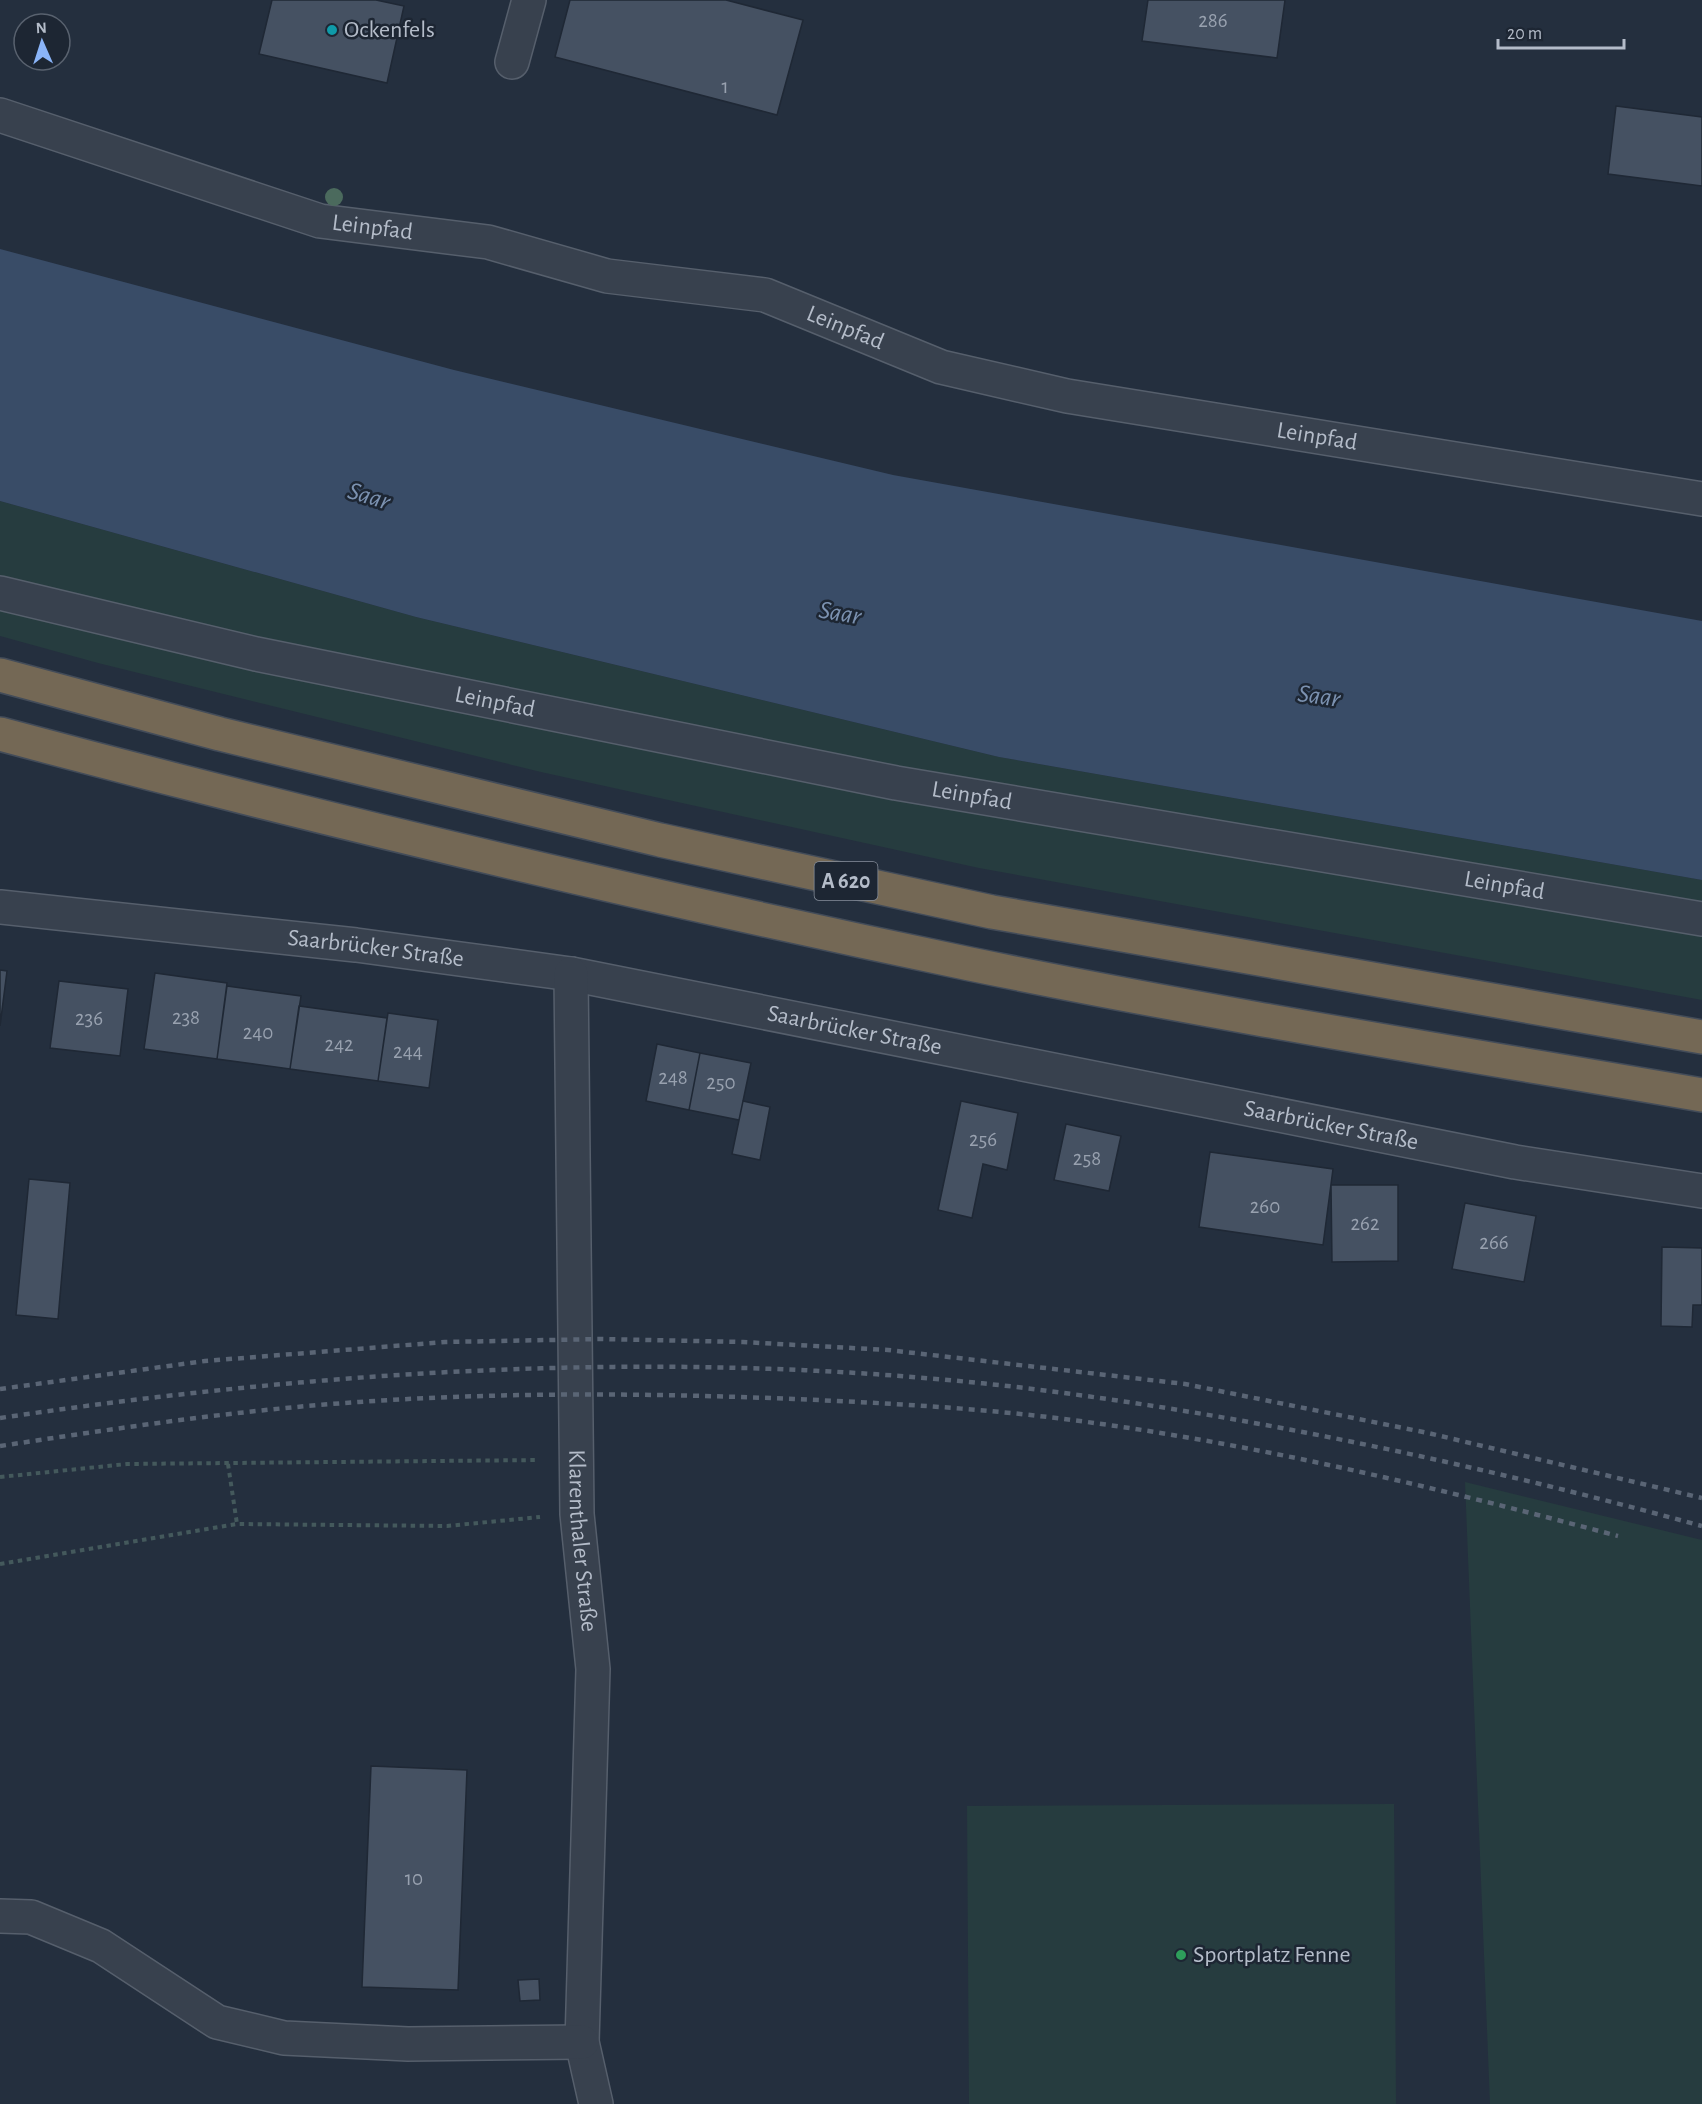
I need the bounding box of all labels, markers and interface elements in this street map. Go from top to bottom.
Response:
house number: 286 [1198,10,1228,31]
north arrow [12,12,72,72]
scale bar [1498,12,1624,50]
place label: Ockenfels [344,18,435,42]
text: N [35,20,47,36]
marker: Ockenfels [325,23,339,37]
text: 20 m [1507,25,1542,43]
house number: 1 [721,76,729,97]
street label: Leinpfad [331,211,414,245]
street label: Leinpfad [803,301,887,354]
street label: Leinpfad [1275,418,1359,455]
water label: Saar [345,477,395,515]
water label: Saar [817,597,865,630]
water label: Saar [1296,680,1343,712]
street label: Leinpfad [453,682,537,722]
street label: Leinpfad [930,777,1014,814]
road number: A 620 [814,862,878,900]
street label: Leinpfad [1462,867,1546,904]
street label: Saarbrücker Straße [286,926,465,971]
street label: Saarbrücker Straße [765,1001,944,1060]
house number: 238 [172,1007,200,1028]
house number: 236 [75,1008,103,1029]
house number: 240 [243,1022,273,1043]
house number: 242 [324,1034,354,1055]
house number: 244 [393,1041,423,1062]
house number: 248 [658,1067,688,1088]
house number: 250 [706,1072,736,1093]
street label: Saarbrücker Straße [1242,1096,1420,1154]
house number: 256 [969,1129,997,1150]
house number: 258 [1073,1148,1101,1169]
house number: 260 [1250,1196,1280,1217]
house number: 262 [1351,1213,1379,1234]
house number: 266 [1479,1232,1509,1253]
street label: Klarenthaler Straße [564,1449,601,1633]
house number: 10 [405,1868,423,1889]
place label: Sportplatz Fenne [1193,1943,1350,1967]
marker: Sportplatz Fenne [1174,1948,1188,1962]

